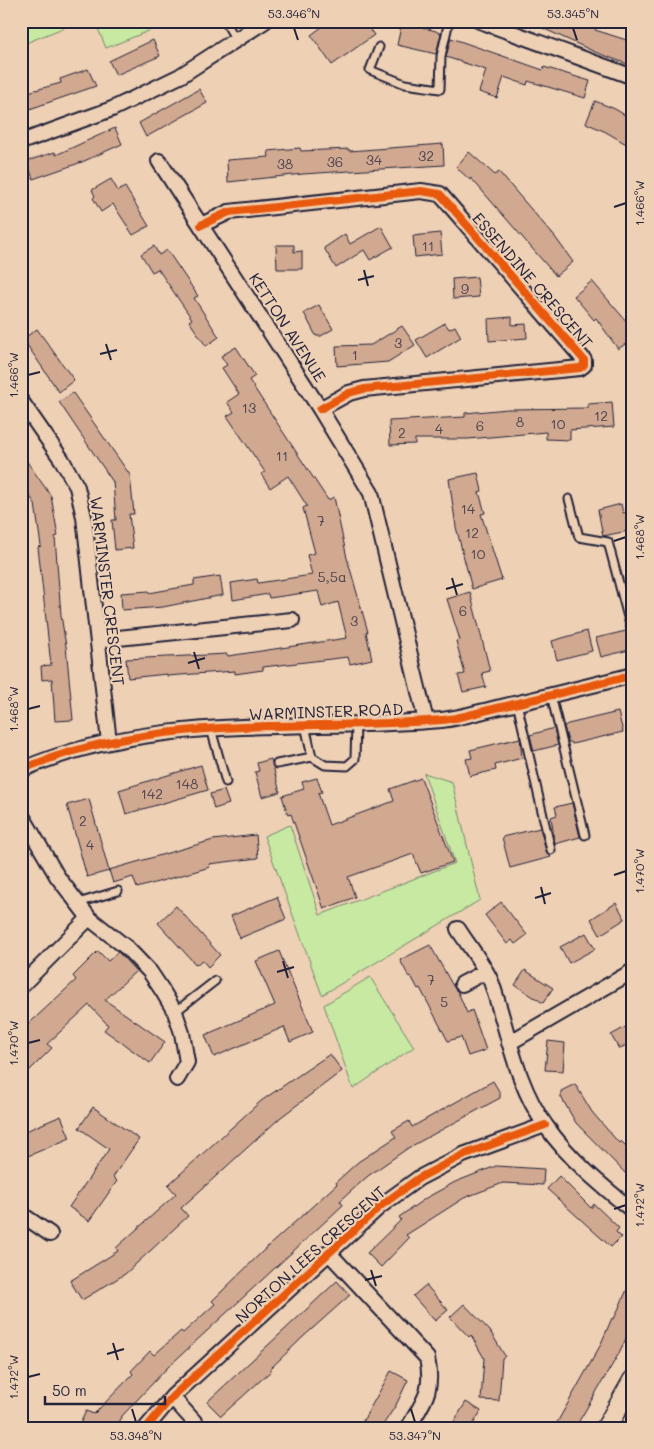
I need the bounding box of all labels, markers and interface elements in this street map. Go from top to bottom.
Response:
text: 53.346°N [268,5,320,21]
text: 53.345°N [547,5,599,21]
house number: 32 [418,146,434,165]
house number: 34 [366,150,383,169]
house number: 36 [327,152,343,171]
house number: 38 [277,154,293,173]
text: 1.466°W [631,180,647,226]
street label: ESSENDINE CRESCENT [468,208,598,352]
house number: 11 [422,236,434,255]
street label: KETTON AVENUE [245,268,331,386]
house number: 9 [461,279,469,298]
house number: 3 [394,333,402,352]
house number: 1 [352,345,358,364]
text: 1.466°W [5,352,21,398]
house number: 13 [242,398,256,417]
house number: 12 [594,406,608,425]
house number: 8 [516,412,524,431]
house number: 10 [551,414,566,433]
house number: 6 [476,416,484,435]
house number: 4 [435,419,444,438]
house number: 2 [398,423,406,442]
house number: 11 [276,446,288,465]
street label: WARMINSTER CRESCENT [86,495,130,687]
house number: 14 [461,499,476,518]
house number: 7 [317,511,325,530]
text: 1.468°W [631,514,647,560]
house number: 12 [465,523,479,542]
house number: 10 [471,544,486,563]
house number: 5,5a [317,567,347,586]
house number: 6 [459,601,467,620]
house number: 3 [350,611,358,630]
text: 1.468°W [5,686,21,732]
street label: WARMINSTER ROAD [248,698,404,724]
house number: 148 [176,774,198,793]
house number: 142 [141,784,163,803]
house number: 2 [79,811,87,830]
house number: 4 [86,835,95,854]
text: 1.470°W [631,848,647,894]
house number: 7 [427,970,435,989]
house number: 5 [440,992,448,1011]
text: 1.470°W [5,1020,21,1066]
street label: NORTON LEES CRESCENT [230,1181,390,1327]
text: 1.472°W [631,1183,647,1227]
text: 1.472°W [5,1355,21,1399]
scale bar [45,1374,165,1406]
text: 50 m [52,1380,87,1400]
text: 53.348°N [110,1427,162,1443]
text: 53.347°N [389,1427,441,1443]

